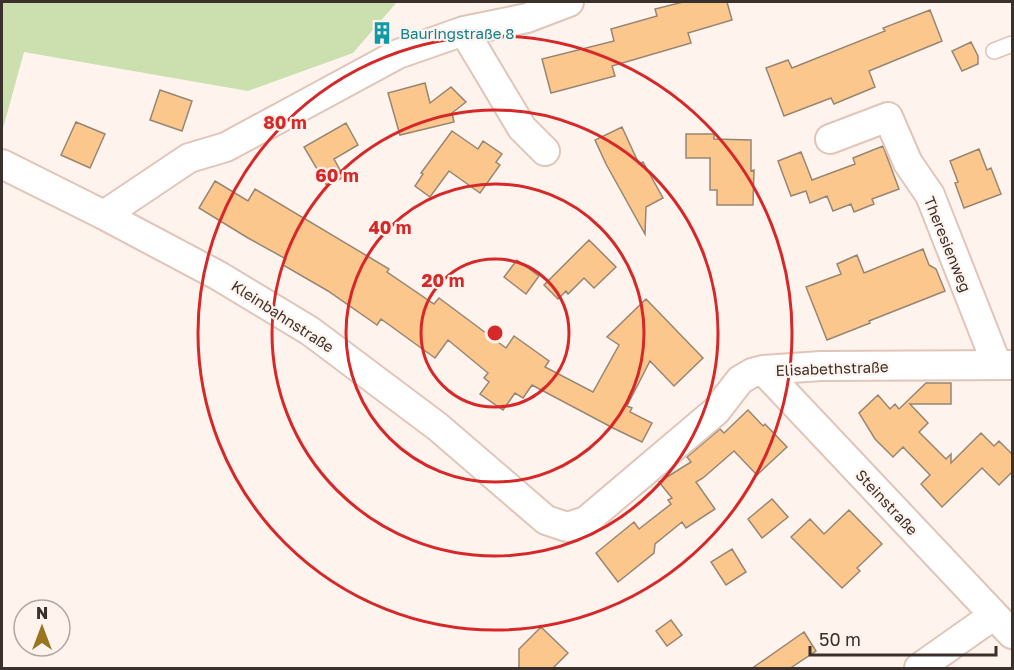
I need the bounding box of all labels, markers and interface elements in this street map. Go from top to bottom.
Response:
building icon: Bauringstraße 8 [369,20,395,46]
place label: Bauringstraße 8 [400,24,514,42]
text: 80 m [263,111,307,133]
text: 60 m [315,164,359,186]
street label: Theresienweg [921,194,975,294]
text: 40 m [368,216,412,238]
text: 20 m [422,269,464,291]
street label: Kleinbahnstraße [228,276,338,356]
centre of rings [485,323,505,343]
street label: Elisabethstraße [775,357,889,379]
street label: Steinstraße [852,466,922,539]
north arrow [12,598,72,658]
text: N [36,603,48,623]
scale bar [810,619,996,657]
text: 50 m [819,628,861,650]

